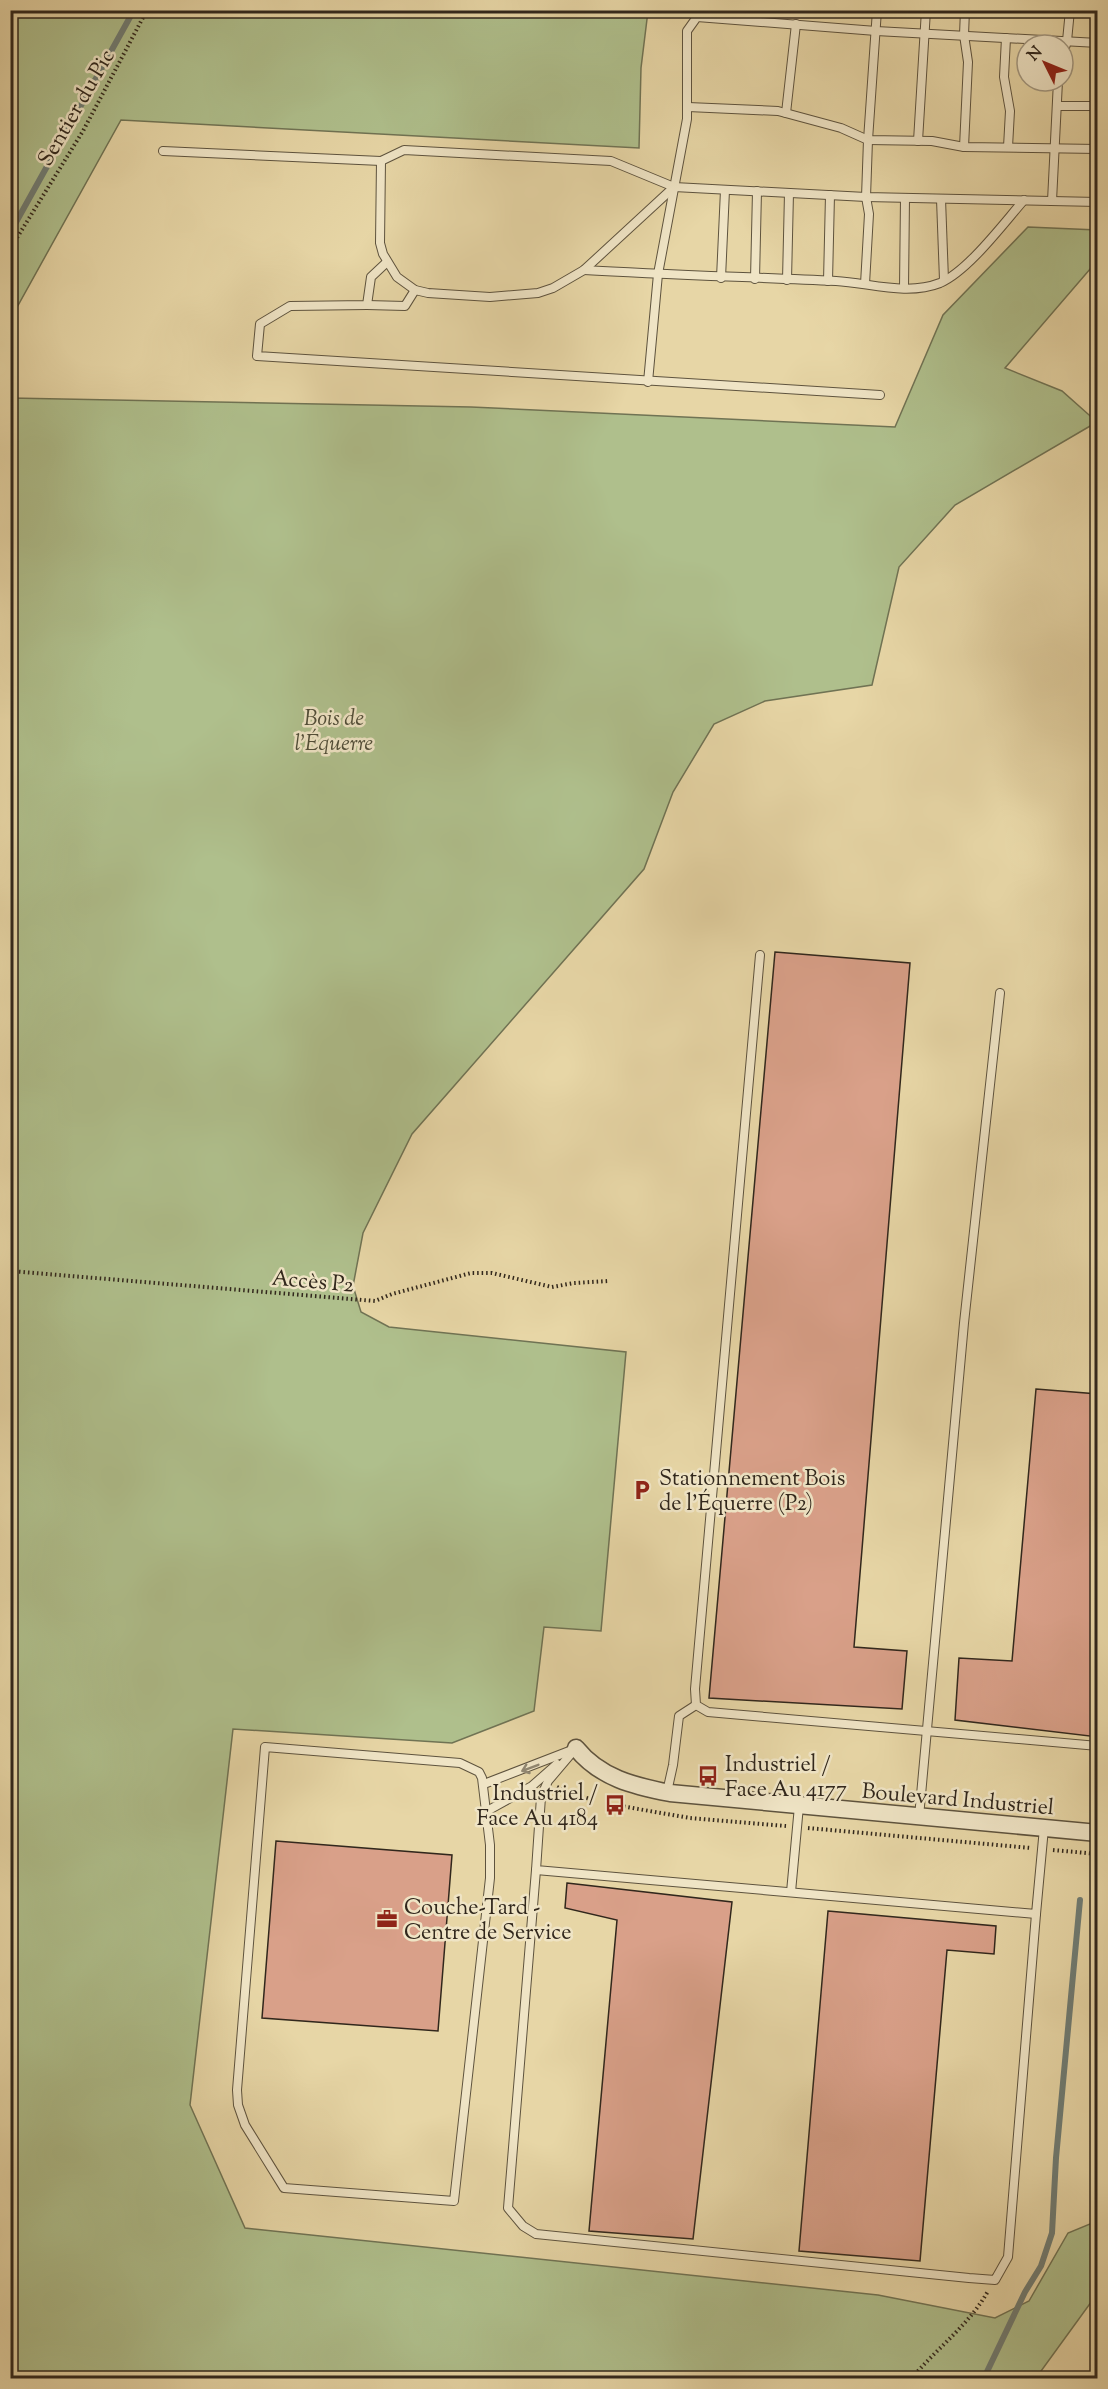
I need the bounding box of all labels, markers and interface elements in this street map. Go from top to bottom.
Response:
north arrow [1015,33,1075,93]
text: N [1023,42,1049,67]
street label: Sentier du Pic [31,44,124,173]
park label: Bois de l'Équerre [295,704,373,761]
street label: Accès P2 [270,1263,355,1303]
place label: Stationnement Bois de l'Équerre (P2) [659,1464,845,1521]
parking icon: Stationnement Bois de l'Équerre (P2) [630,1478,654,1502]
place label: Industriel / Face Au 4177 [725,1750,847,1807]
one-way arrow [521,1763,540,1774]
bus stop icon: Industriel / Face Au 4177 [696,1764,720,1788]
street label: Boulevard Industriel [860,1777,1055,1825]
place label: Industriel / Face Au 4184 [477,1779,598,1836]
bus stop icon: Industriel / Face Au 4184 [603,1793,627,1817]
place label: Couche-Tard - Centre de Service [404,1893,571,1950]
office icon: Couche-Tard - Centre de Service [375,1907,399,1931]

